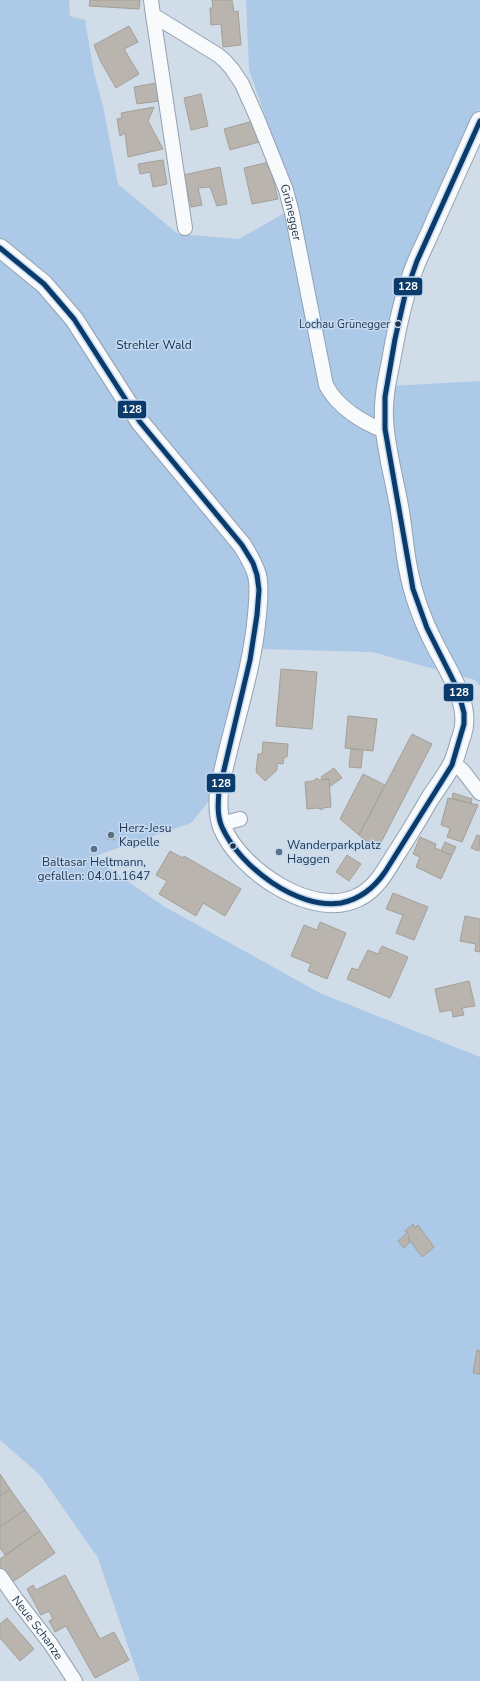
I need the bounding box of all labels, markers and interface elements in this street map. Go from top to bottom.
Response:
street label: Grünegger [276,181,305,243]
line badge: 128 [393,277,423,296]
text: 128 [398,279,418,294]
place label: Lochau Grünegger [299,317,390,332]
marker: Lochau Grünegger [393,319,403,329]
park label: Strehler Wald [116,337,192,353]
line badge: 128 [117,400,147,419]
text: 128 [122,402,142,417]
line badge: 128 [443,683,474,702]
text: 128 [449,685,469,700]
line badge: 128 [206,773,236,793]
text: 128 [211,776,231,791]
place label: Herz-Jesu Kapelle [119,820,171,850]
marker: Herz-Jesu Kapelle [106,830,116,840]
place label: Wanderparkplatz Haggen [287,837,381,867]
unlabelled marker [228,841,238,851]
marker: Baltasar Heltmann, gefallen: 04.01.1647 [89,844,99,854]
marker: Wanderparkplatz Haggen [274,847,284,857]
place label: Baltasar Heltmann, gefallen: 04.01.1647 [38,854,150,884]
street label: Neue Schanze [8,1592,67,1663]

